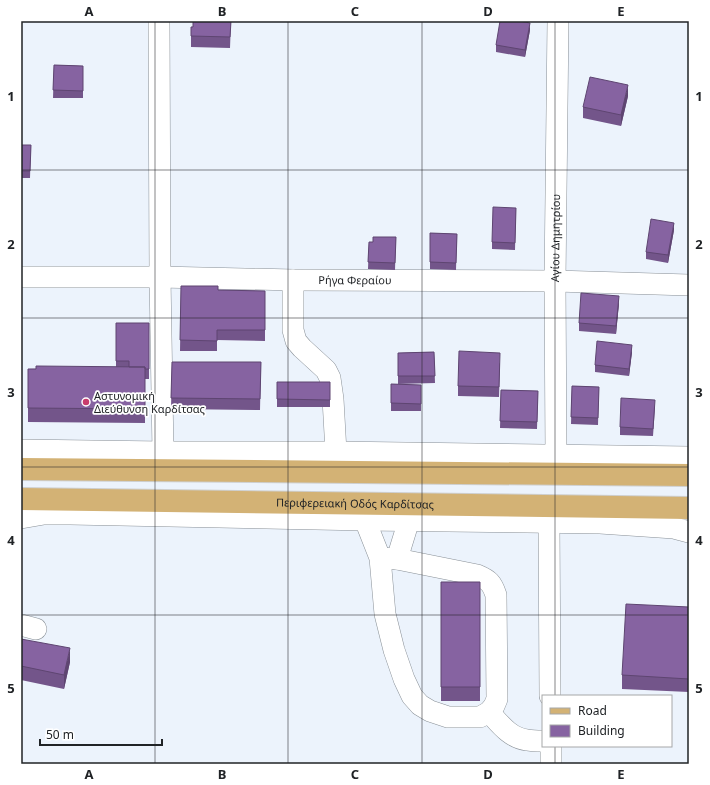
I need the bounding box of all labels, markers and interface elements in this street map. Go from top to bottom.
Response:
text: A [85,2,94,20]
text: B [218,2,226,20]
text: C [351,2,359,20]
text: D [483,2,493,20]
text: E [617,2,625,20]
text: 1 [7,87,15,105]
text: 1 [695,87,703,105]
street label: Αγίου Δημητρίου [547,194,563,282]
text: 2 [7,235,15,253]
text: 2 [695,235,703,253]
street label: Ρήγα Φεραίου [318,272,392,287]
text: 3 [7,383,15,401]
text: 3 [695,383,703,401]
place label: Αστυνομική Διεύθυνση Καρδίτσας [94,388,205,416]
marker: Αστυνομική Διεύθυνση Καρδίτσας [81,397,91,407]
street label: Περιφερειακή Οδός Καρδίτσας [276,494,434,512]
text: 4 [7,531,15,549]
text: 4 [695,531,703,549]
text: 5 [7,679,15,697]
text: 5 [695,679,703,697]
legend [542,695,672,747]
text: Road [578,702,607,719]
scale bar [40,721,162,747]
text: Building [578,722,625,739]
text: 50 m [46,726,74,743]
text: A [85,765,94,783]
text: B [218,765,226,783]
text: C [351,765,359,783]
text: D [483,765,493,783]
text: E [617,765,625,783]

